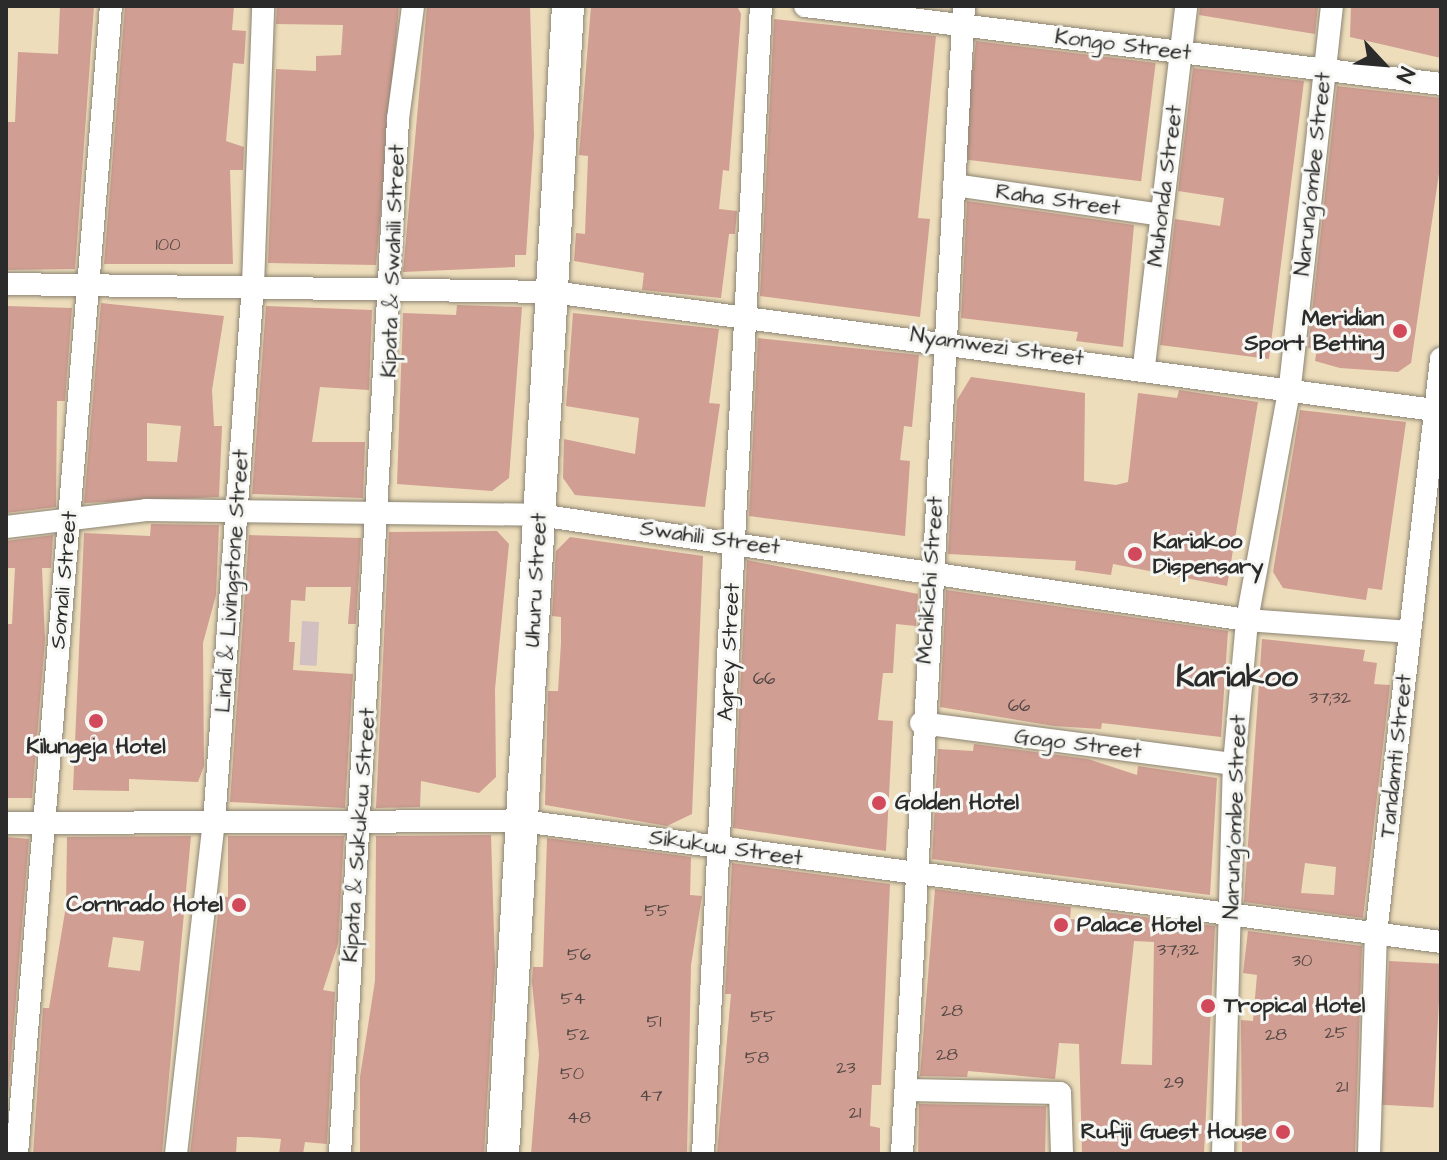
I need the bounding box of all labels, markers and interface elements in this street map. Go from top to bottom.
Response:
street label: Kongo Street [1053,24,1193,66]
north arrow [1343,24,1423,104]
text: N [1388,62,1422,88]
street label: Narung'ombe Street [1289,71,1337,277]
street label: Muhonda Street [1142,104,1188,268]
street label: Kipata & Swahili Street [376,144,410,378]
street label: Raha Street [994,178,1122,222]
house number: 100 [155,234,181,256]
place label: Meridian Sport Betting [1244,305,1384,356]
street label: Nyamwezi Street [909,322,1085,372]
marker: Meridian Sport Betting [1391,322,1409,340]
street label: Lindi & Livingstone Street [210,448,254,714]
street label: Mchikichi Street [911,495,949,665]
street label: Somali Street [45,510,83,650]
street label: Uhuru Street [519,512,553,648]
street label: Swahili Street [638,515,782,561]
place label: Kariakoo Dispensary [1153,528,1263,580]
marker: Kariakoo Dispensary [1124,543,1146,565]
street label: Agrey Street [712,582,746,722]
district label: Kariakoo [1176,659,1298,695]
house number: 66 [753,668,775,690]
street label: Tandamti Street [1374,673,1418,839]
house number: 37;32 [1309,687,1351,709]
house number: 66 [1008,695,1030,717]
street label: Kipata & Sukukuu Street [337,707,381,963]
marker: Kilungeja Hotel [87,712,105,730]
street label: Narung'ombe Street [1218,714,1252,920]
street label: Gogo Street [1013,723,1143,765]
place label: Kilungeja Hotel [26,734,166,760]
place label: Golden Hotel [895,790,1019,816]
marker: Golden Hotel [870,794,888,812]
street label: Sikukuu Street [648,824,804,872]
place label: Cornrado Hotel [66,892,223,918]
marker: Cornrado Hotel [230,896,248,914]
house number: 55 [644,900,670,922]
place label: Palace Hotel [1077,912,1201,938]
marker: Palace Hotel [1052,916,1070,934]
house number: 37;32 [1157,939,1199,961]
house number: 56 [567,944,591,966]
house number: 30 [1292,950,1312,972]
house number: 54 [561,988,585,1010]
place label: Tropical Hotel [1224,993,1365,1019]
marker: Tropical Hotel [1199,997,1217,1015]
house number: 28 [941,1000,963,1022]
house number: 55 [750,1006,776,1028]
house number: 51 [646,1011,662,1033]
house number: 25 [1324,1022,1348,1044]
house number: 52 [566,1024,590,1046]
house number: 28 [1265,1024,1287,1046]
house number: 28 [936,1044,958,1066]
house number: 58 [745,1047,769,1069]
house number: 23 [836,1057,856,1079]
house number: 50 [560,1063,584,1085]
house number: 29 [1164,1072,1184,1094]
house number: 21 [1336,1076,1348,1098]
house number: 47 [639,1085,663,1107]
house number: 21 [849,1102,861,1124]
house number: 48 [567,1107,591,1129]
place label: Rufiji Guest House [1081,1119,1267,1145]
marker: Rufiji Guest House [1274,1123,1292,1141]

